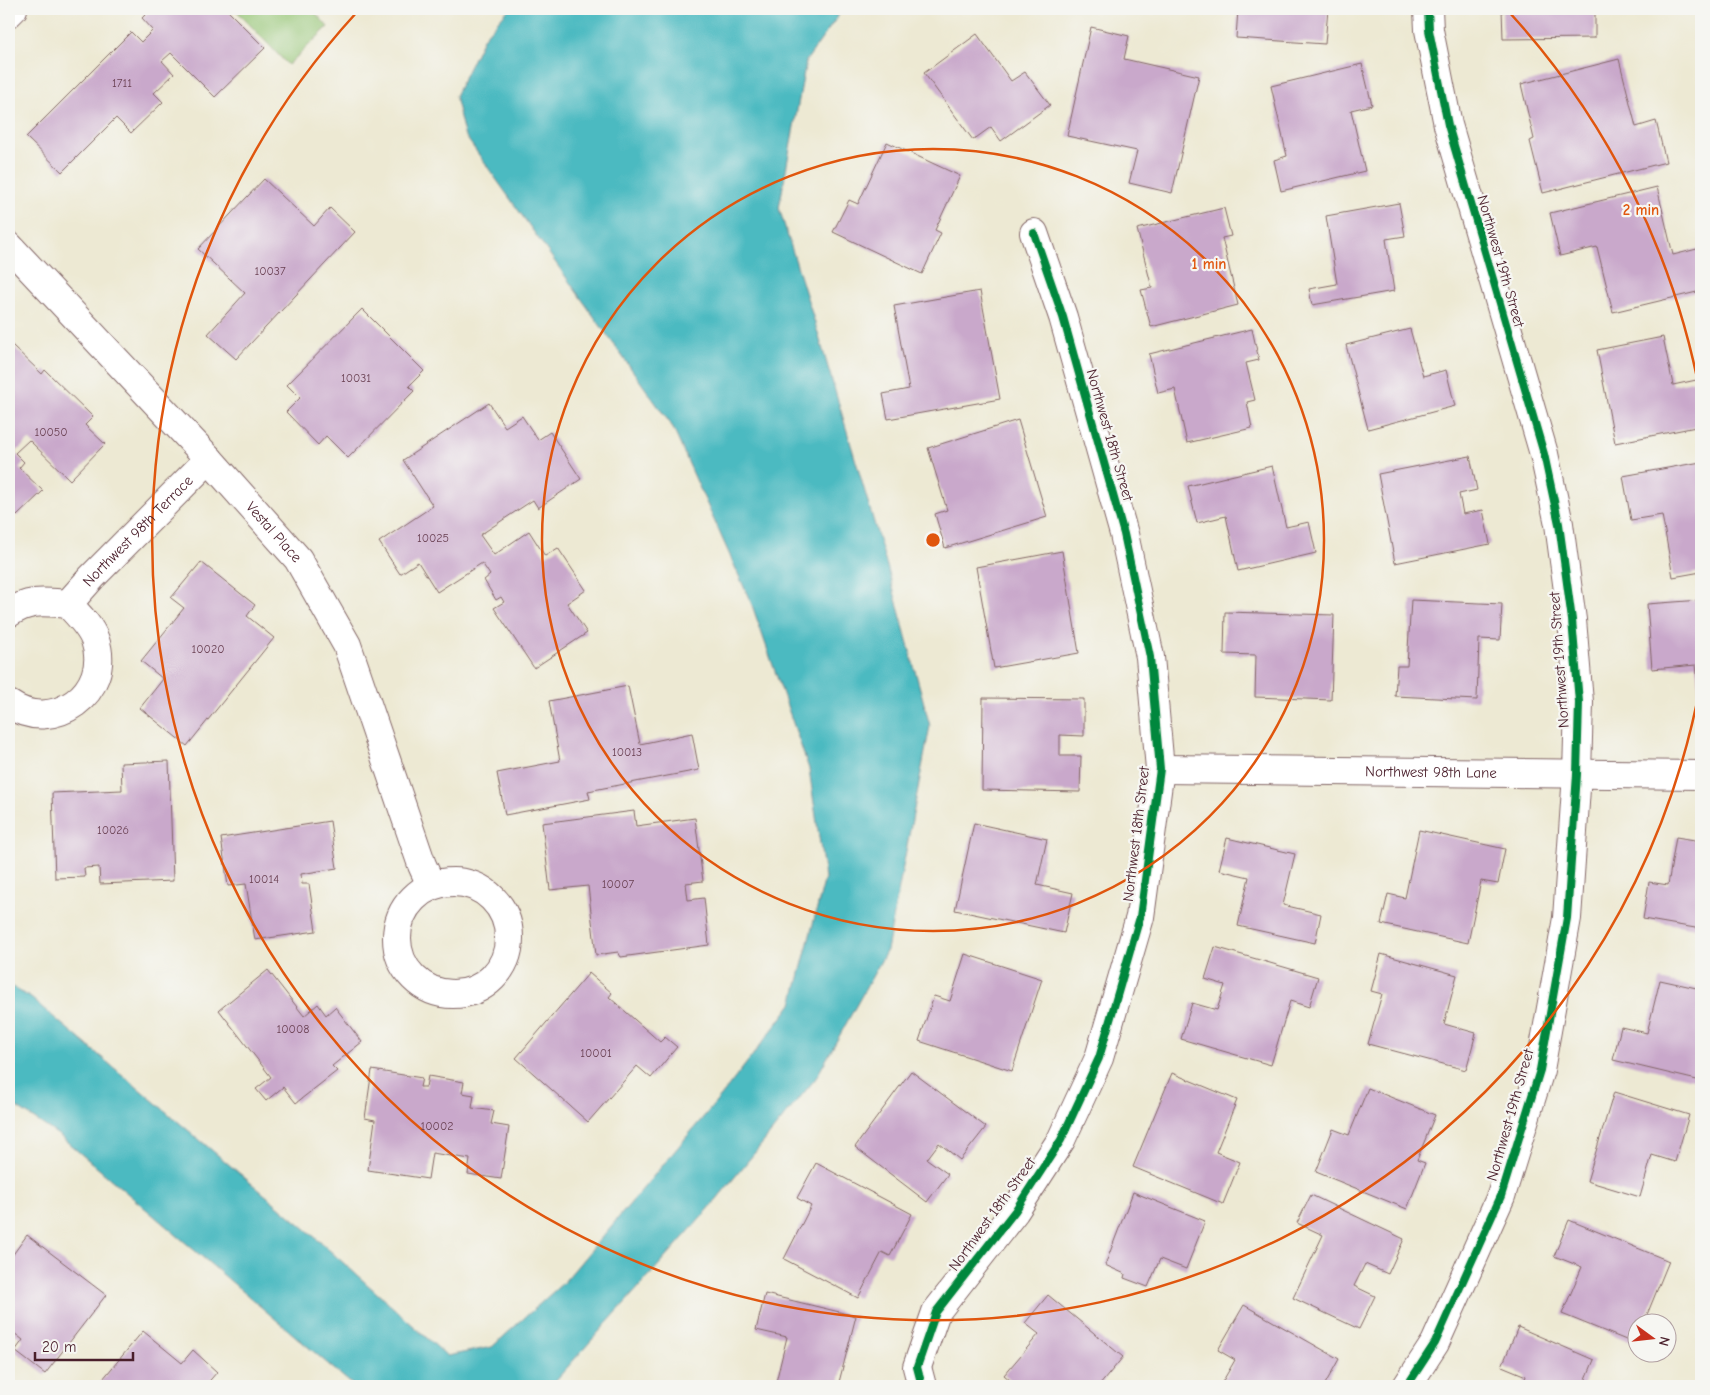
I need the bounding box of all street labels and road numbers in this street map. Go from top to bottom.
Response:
street label: Northwest 19th Street [1474,193,1529,330]
street label: Northwest 18th Street [1083,367,1138,504]
street label: Northwest 98th Terrace [79,471,197,590]
street label: Vestal Place [242,498,306,566]
street label: Northwest 19th Street [1545,591,1573,729]
street label: Northwest 98th Lane [1365,762,1497,782]
street label: Northwest 18th Street [1119,765,1153,903]
street label: Northwest 19th Street [1483,1046,1538,1183]
street label: Northwest 18th Street [945,1153,1040,1274]

